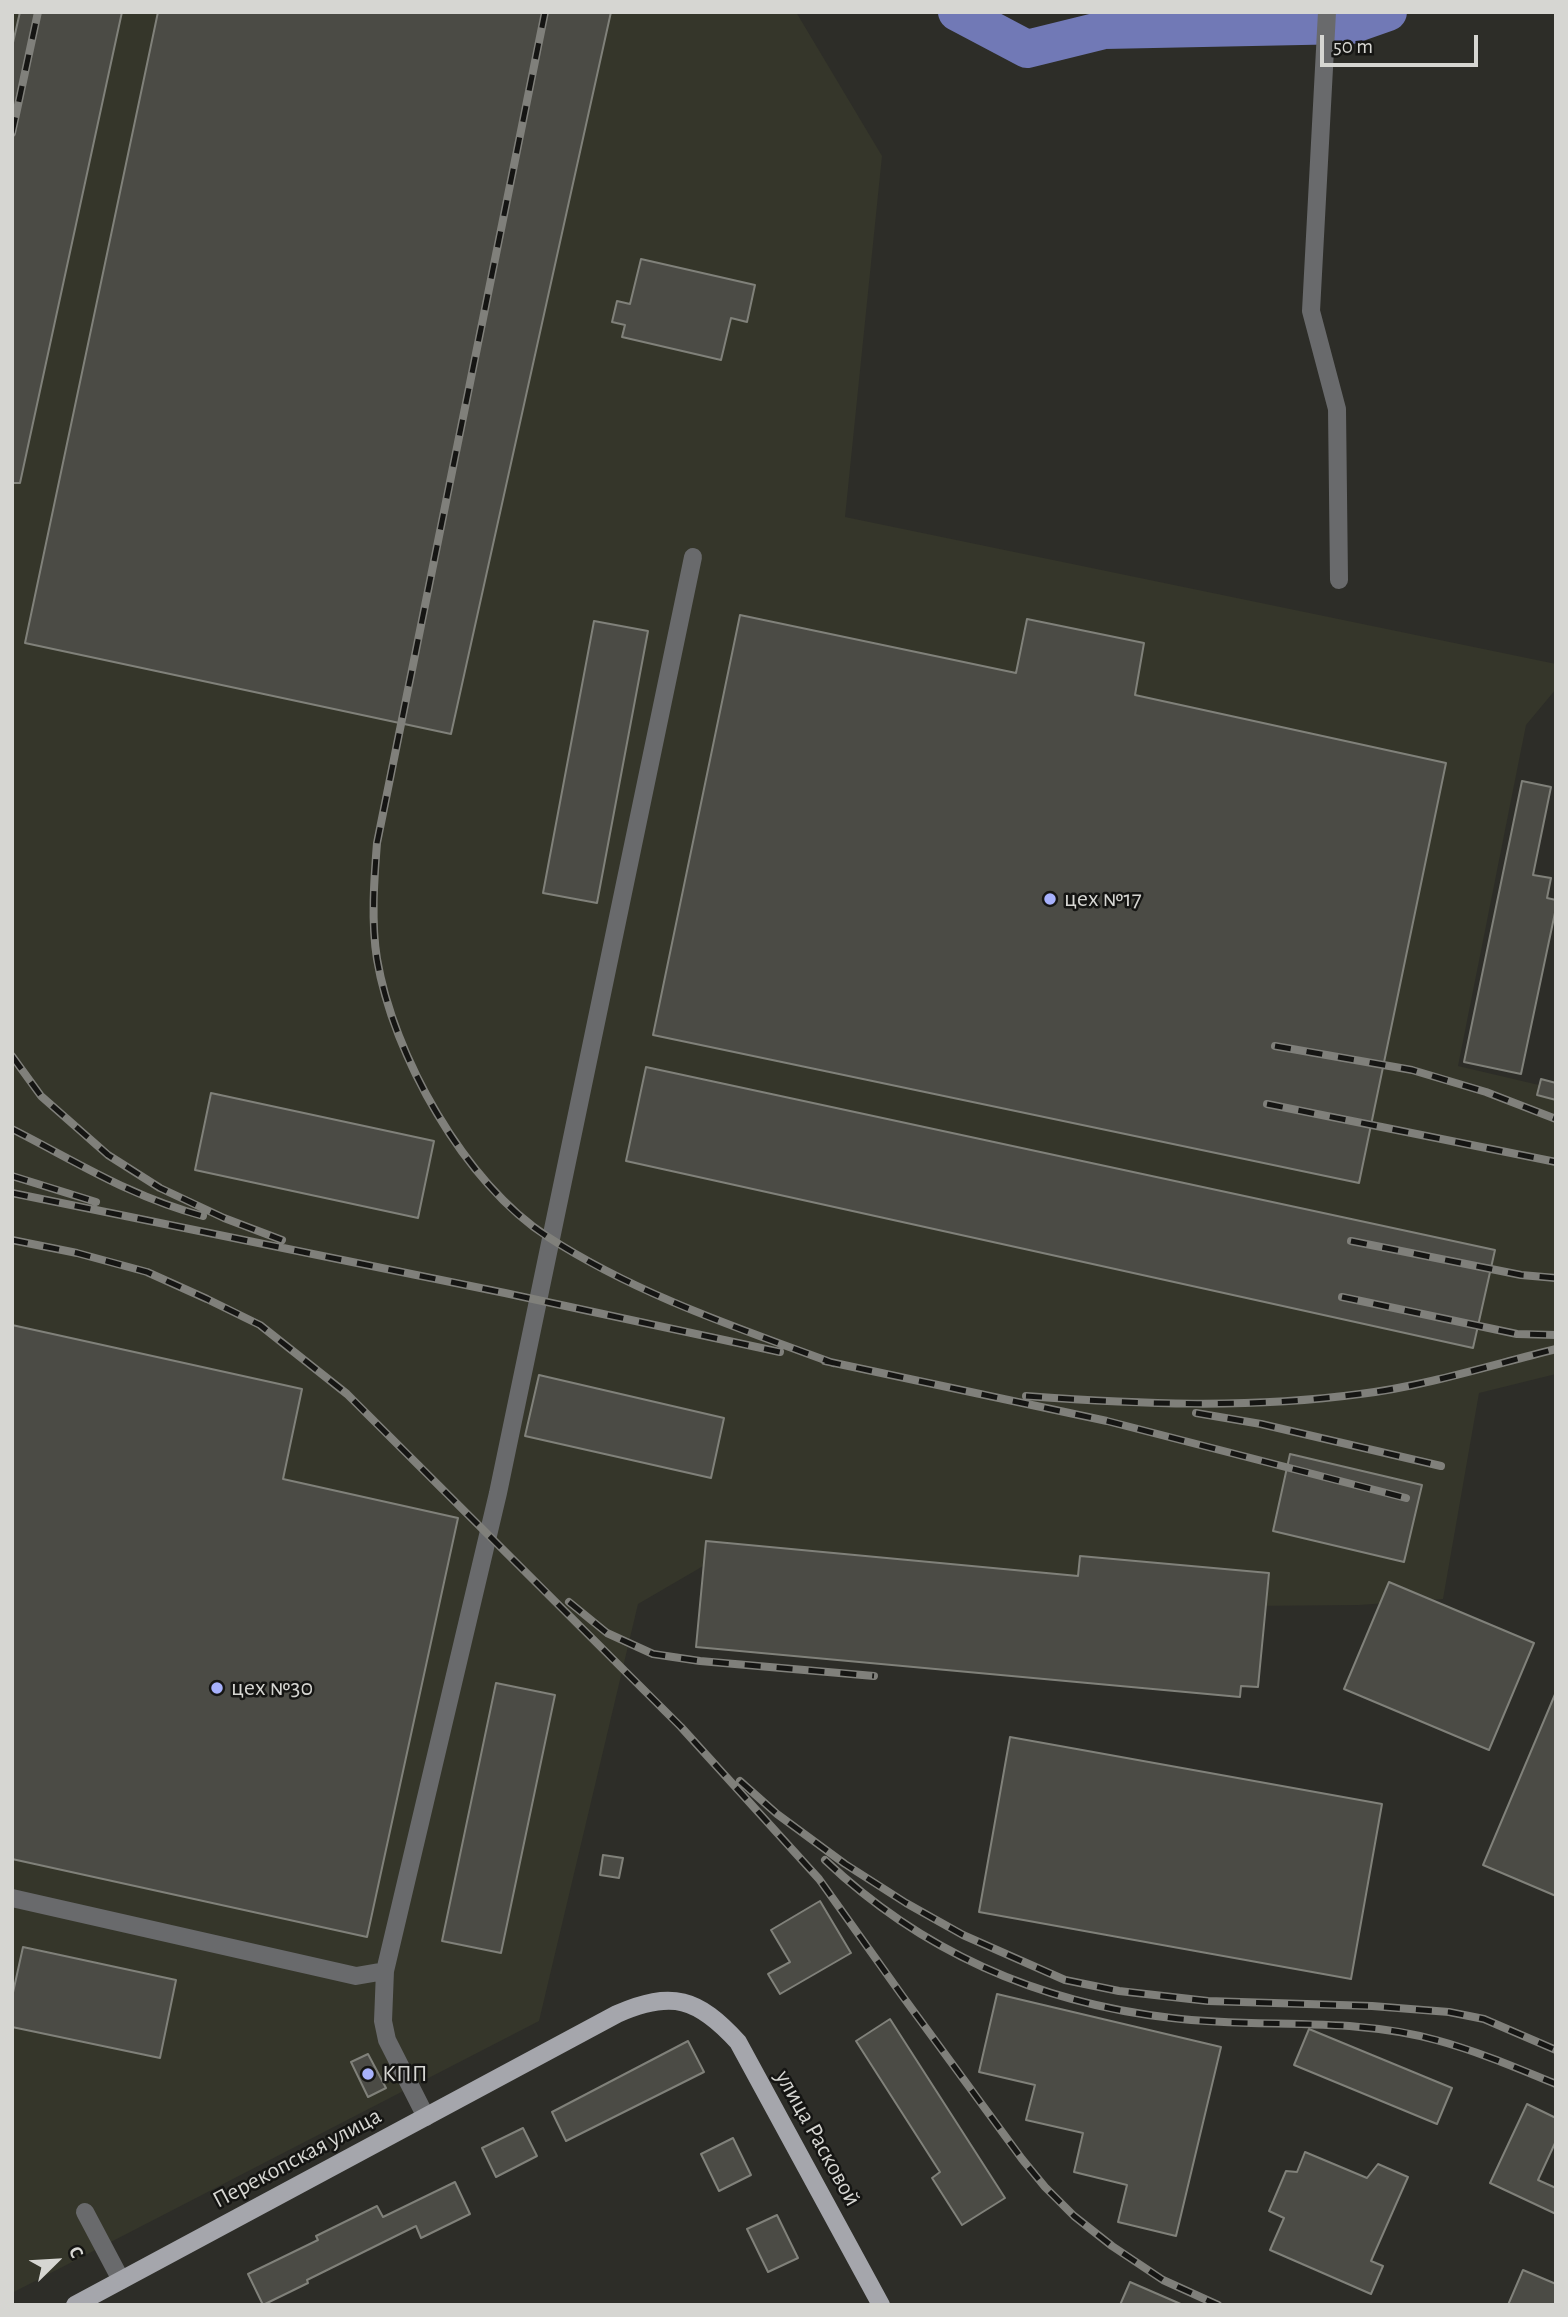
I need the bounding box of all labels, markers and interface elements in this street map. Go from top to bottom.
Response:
scale bar [1323,21,1480,65]
text: 50 m [1333,36,1373,57]
place label: цех №17 [1064,885,1142,913]
marker: цех №17 [1042,891,1058,907]
place label: цех №30 [231,1674,313,1702]
marker: цех №30 [209,1680,225,1696]
place label: КПП [382,2060,428,2088]
street label: улица Расковой [769,2065,867,2211]
marker: КПП [360,2066,376,2082]
street label: Перекопская улица [208,2101,386,2215]
north arrow [21,2226,91,2296]
text: С [65,2244,86,2261]

